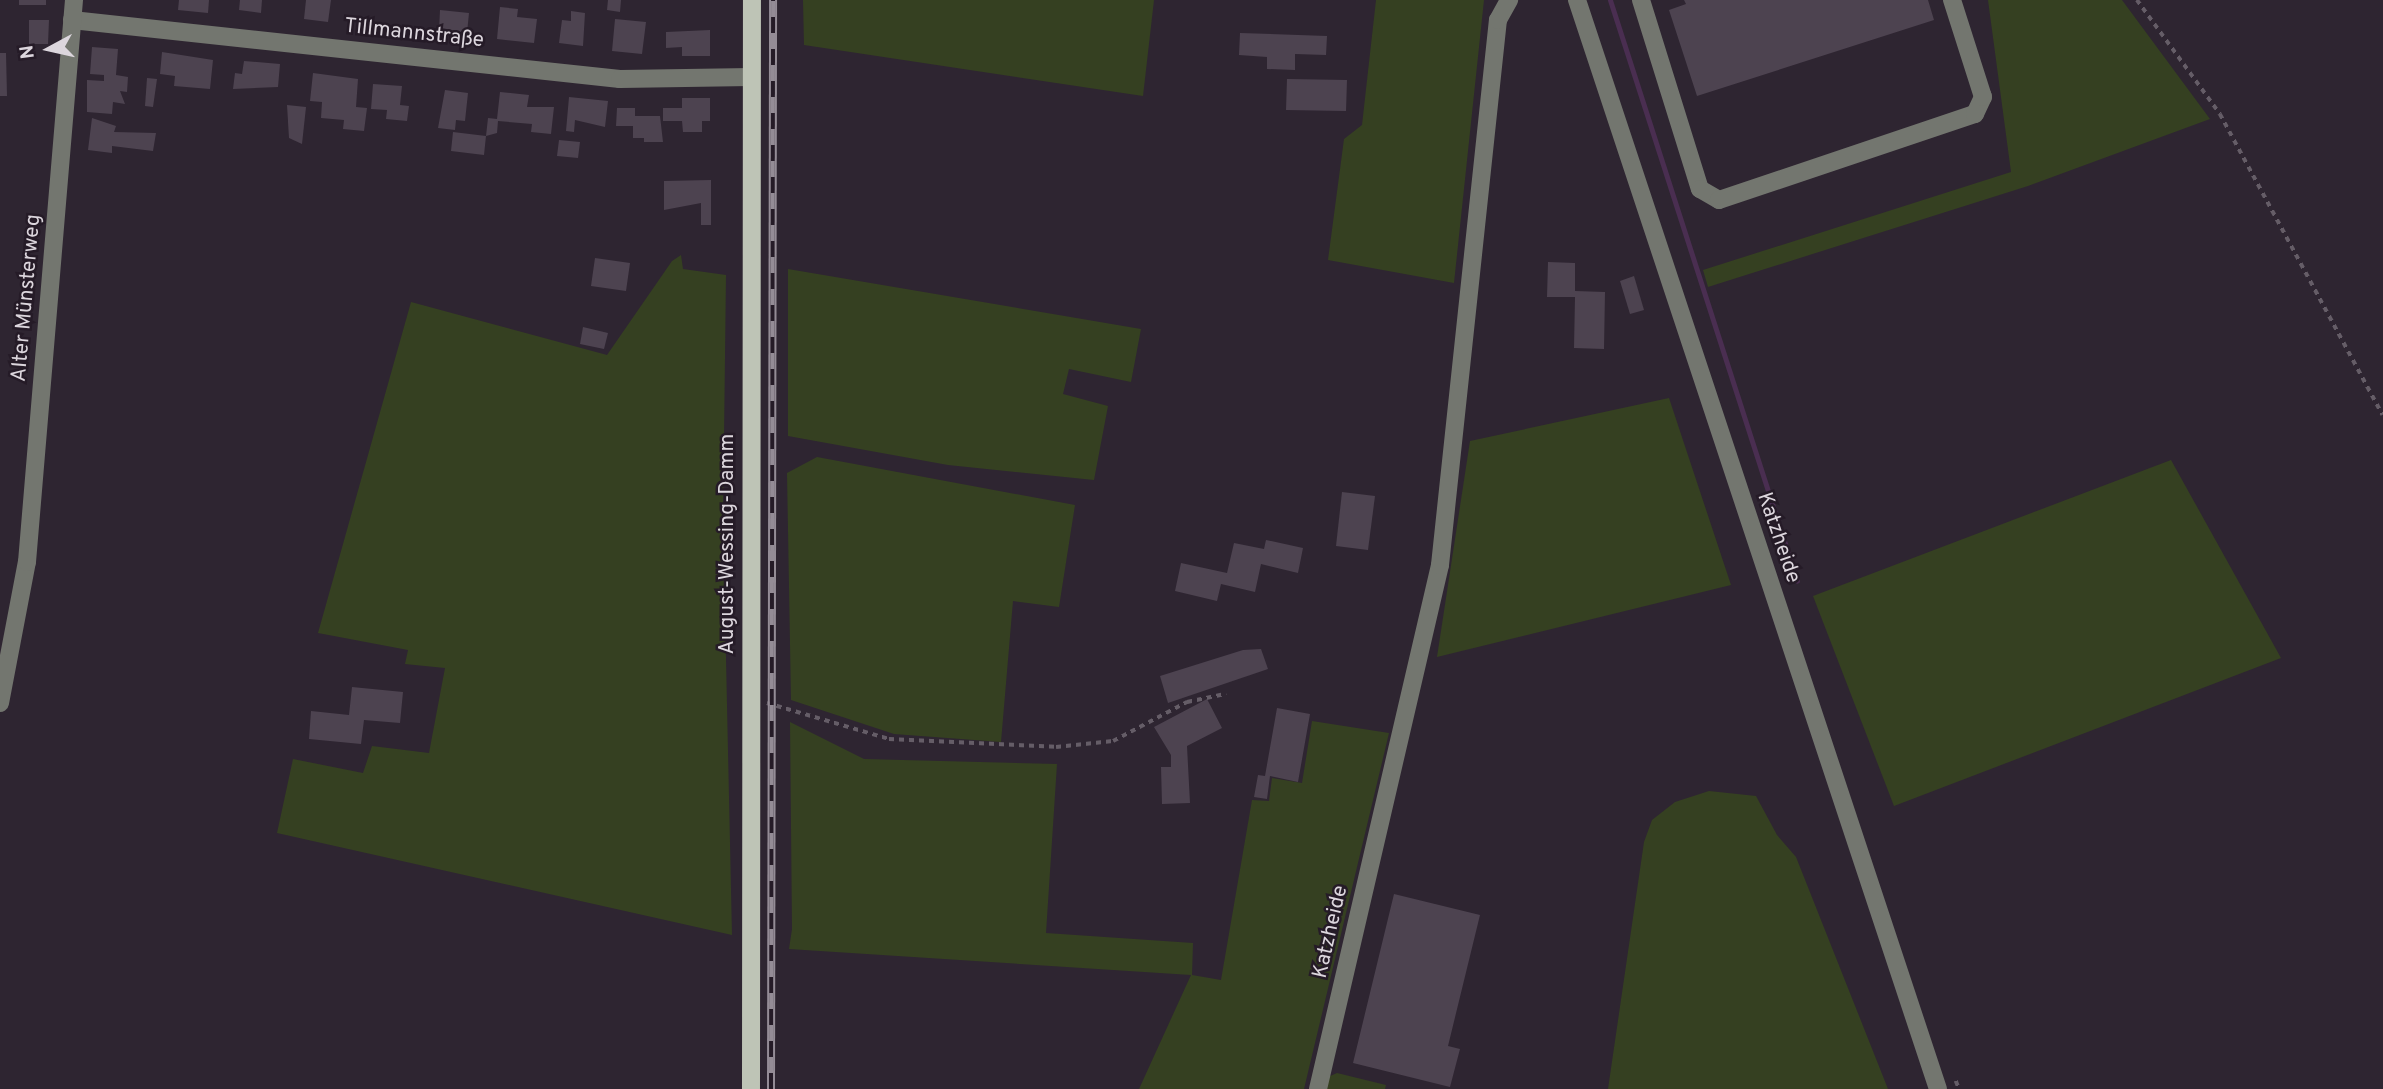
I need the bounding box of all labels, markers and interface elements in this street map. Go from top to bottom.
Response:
north arrow [14,14,84,84]
street label: Tillmannstraße [343,14,485,54]
text: N [15,43,41,60]
street label: Alter Münsterweg [7,213,47,383]
street label: August-Wessing-Damm [715,434,741,654]
street label: Katzheide [1751,489,1805,587]
street label: Katzheide [1308,883,1354,981]

